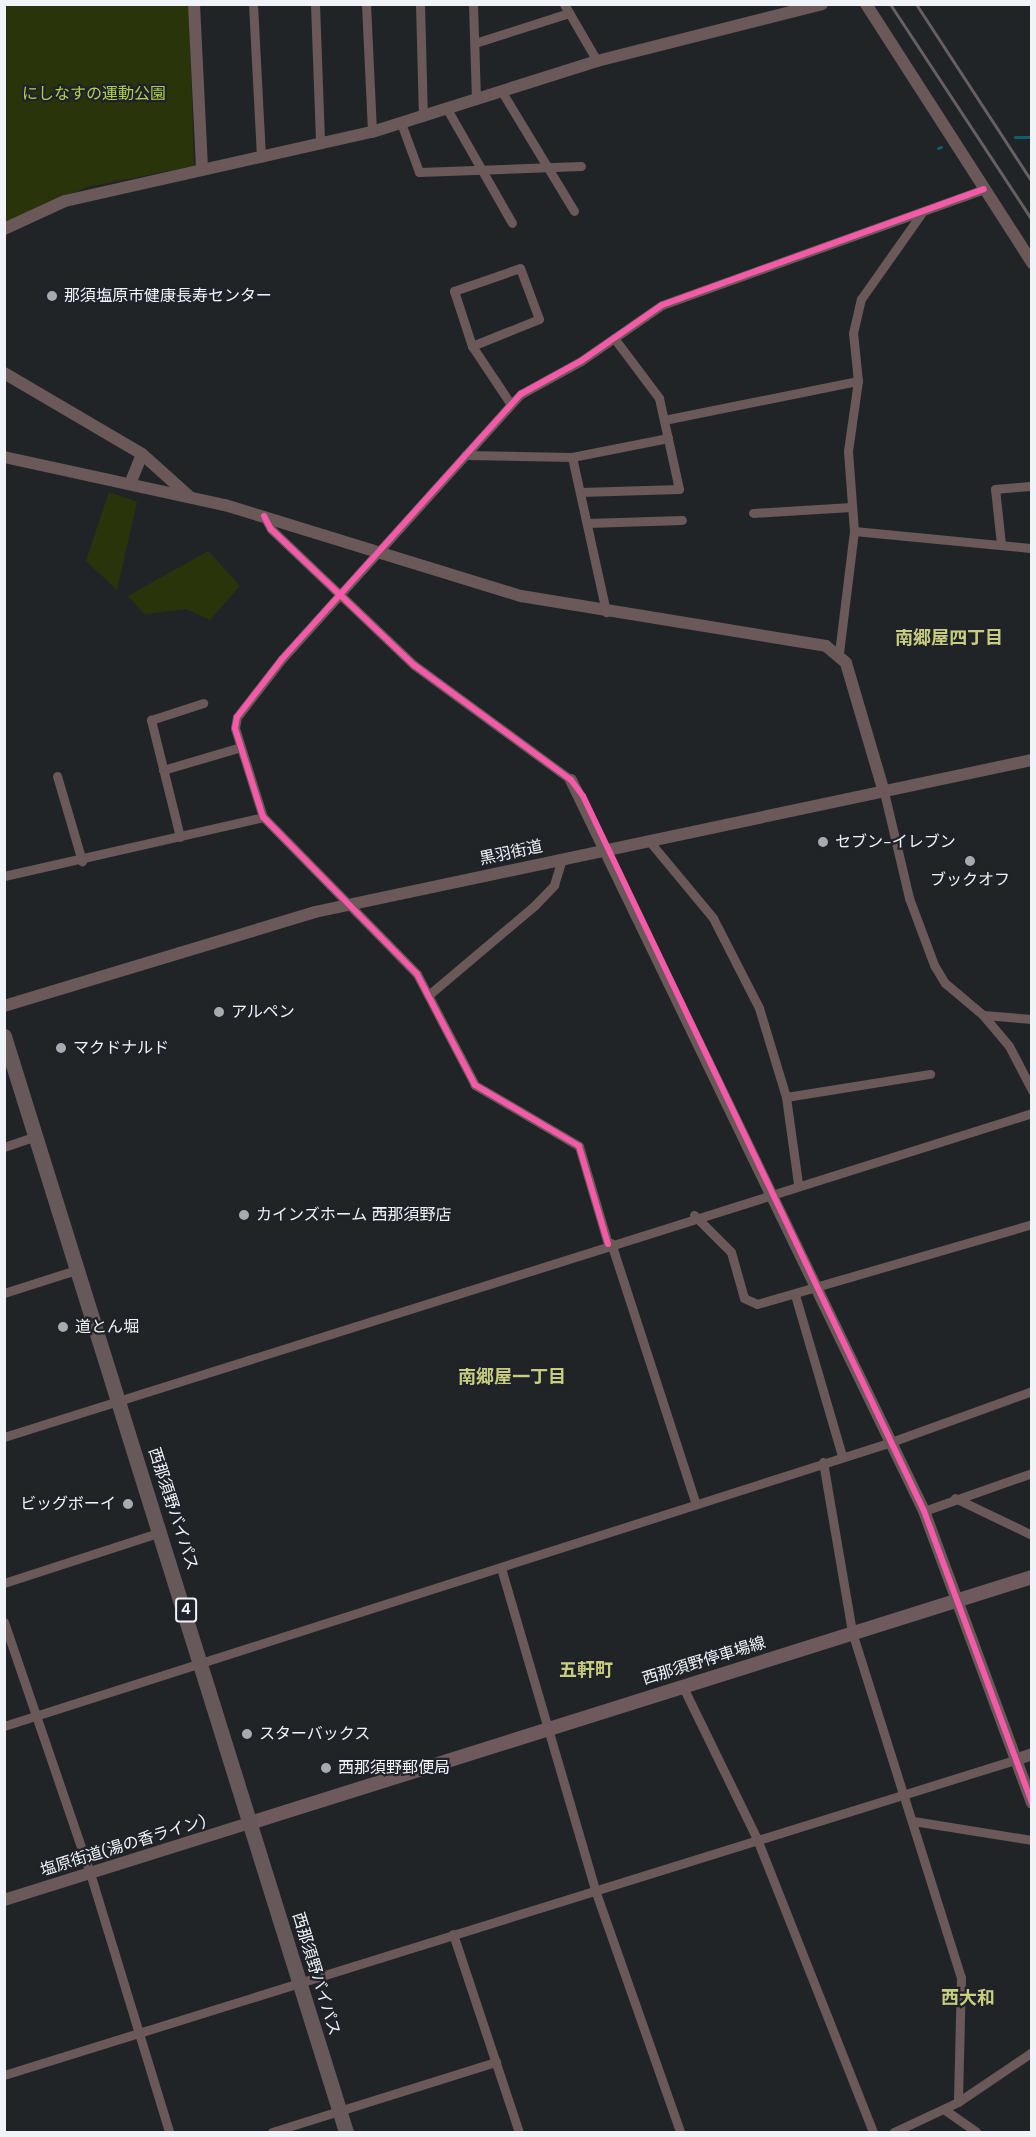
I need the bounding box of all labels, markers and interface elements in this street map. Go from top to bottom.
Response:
park label: にしなすの運動公園 [22,84,166,104]
place label: 那須塩原市健康長寿センター [64,286,272,306]
marker: 那須塩原市健康長寿センター [45,289,59,303]
district label: 南郷屋四丁目 [895,627,1003,649]
place label: セブン-イレブン [835,832,956,852]
marker: セブン-イレブン [816,835,830,849]
street label: 黒羽街道 [478,837,544,869]
marker: ブックオフ [963,854,977,868]
place label: ブックオフ [930,870,1010,890]
place label: アルペン [231,1002,295,1022]
marker: アルペン [212,1005,226,1019]
place label: マクドナルド [73,1038,169,1058]
marker: マクドナルド [54,1041,68,1055]
place label: カインズホーム 西那須野店 [256,1205,452,1225]
marker: カインズホーム 西那須野店 [237,1208,251,1222]
place label: 道とん堀 [75,1317,139,1337]
marker: 道とん堀 [56,1320,70,1334]
district label: 南郷屋一丁目 [458,1366,566,1388]
street label: 西那須野バイパス [144,1445,202,1573]
place label: ビッグボーイ [20,1494,116,1514]
marker: ビッグボーイ [121,1497,135,1511]
road number: 4 [174,1598,198,1622]
street label: 西那須野停車場線 [640,1633,768,1689]
district label: 五軒町 [559,1659,613,1681]
place label: スターバックス [259,1724,371,1744]
marker: スターバックス [240,1727,254,1741]
place label: 西那須野郵便局 [338,1758,450,1778]
marker: 西那須野郵便局 [319,1761,333,1775]
street label: 塩原街道(湯の香ライン) [38,1812,208,1880]
street label: 西那須野バイパス [288,1910,344,2038]
district label: 西大和 [941,1987,995,2009]

